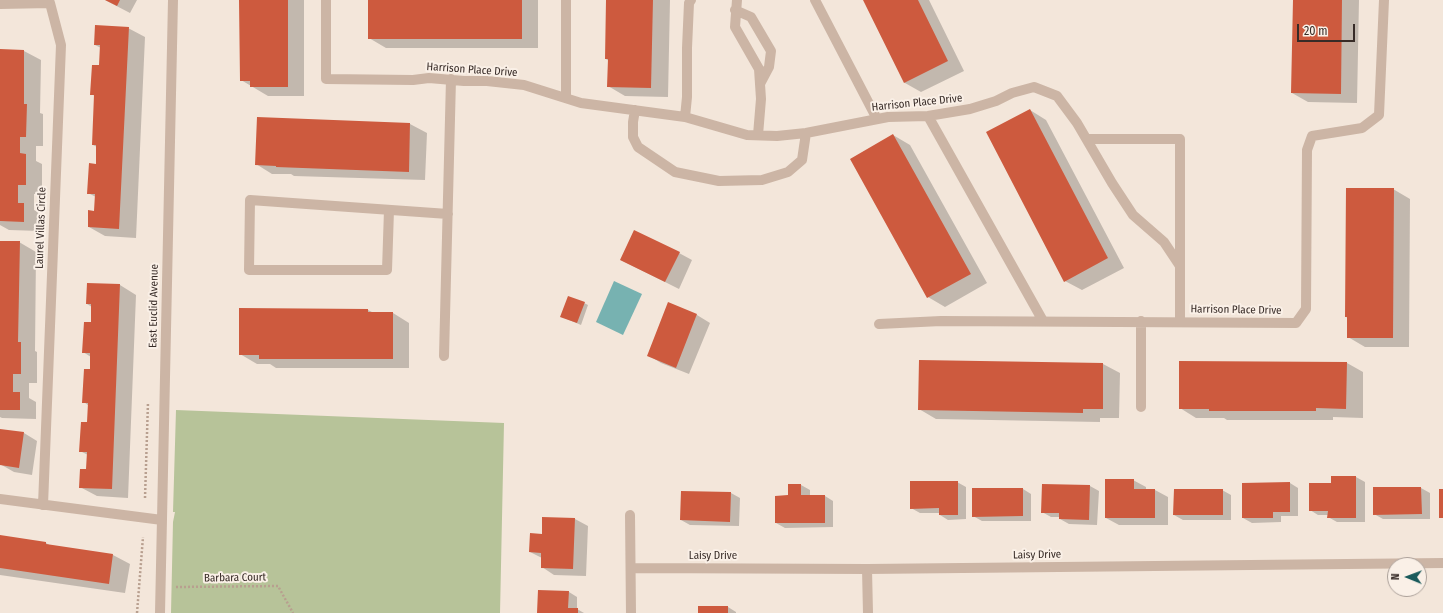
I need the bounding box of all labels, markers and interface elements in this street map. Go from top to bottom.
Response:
scale bar [1299,16,1357,42]
text: 20 m [1304,24,1328,38]
street label: Harrison Place Drive [426,60,518,80]
street label: Harrison Place Drive [871,92,963,114]
street label: Laurel Villas Circle [33,187,49,269]
street label: East Euclid Avenue [147,264,161,348]
street label: Harrison Place Drive [1190,303,1282,317]
street label: Laisy Drive [1013,548,1061,562]
street label: Laisy Drive [689,549,737,563]
north arrow [1387,557,1427,597]
street label: Barbara Court [204,571,266,585]
text: N [1389,573,1402,580]

